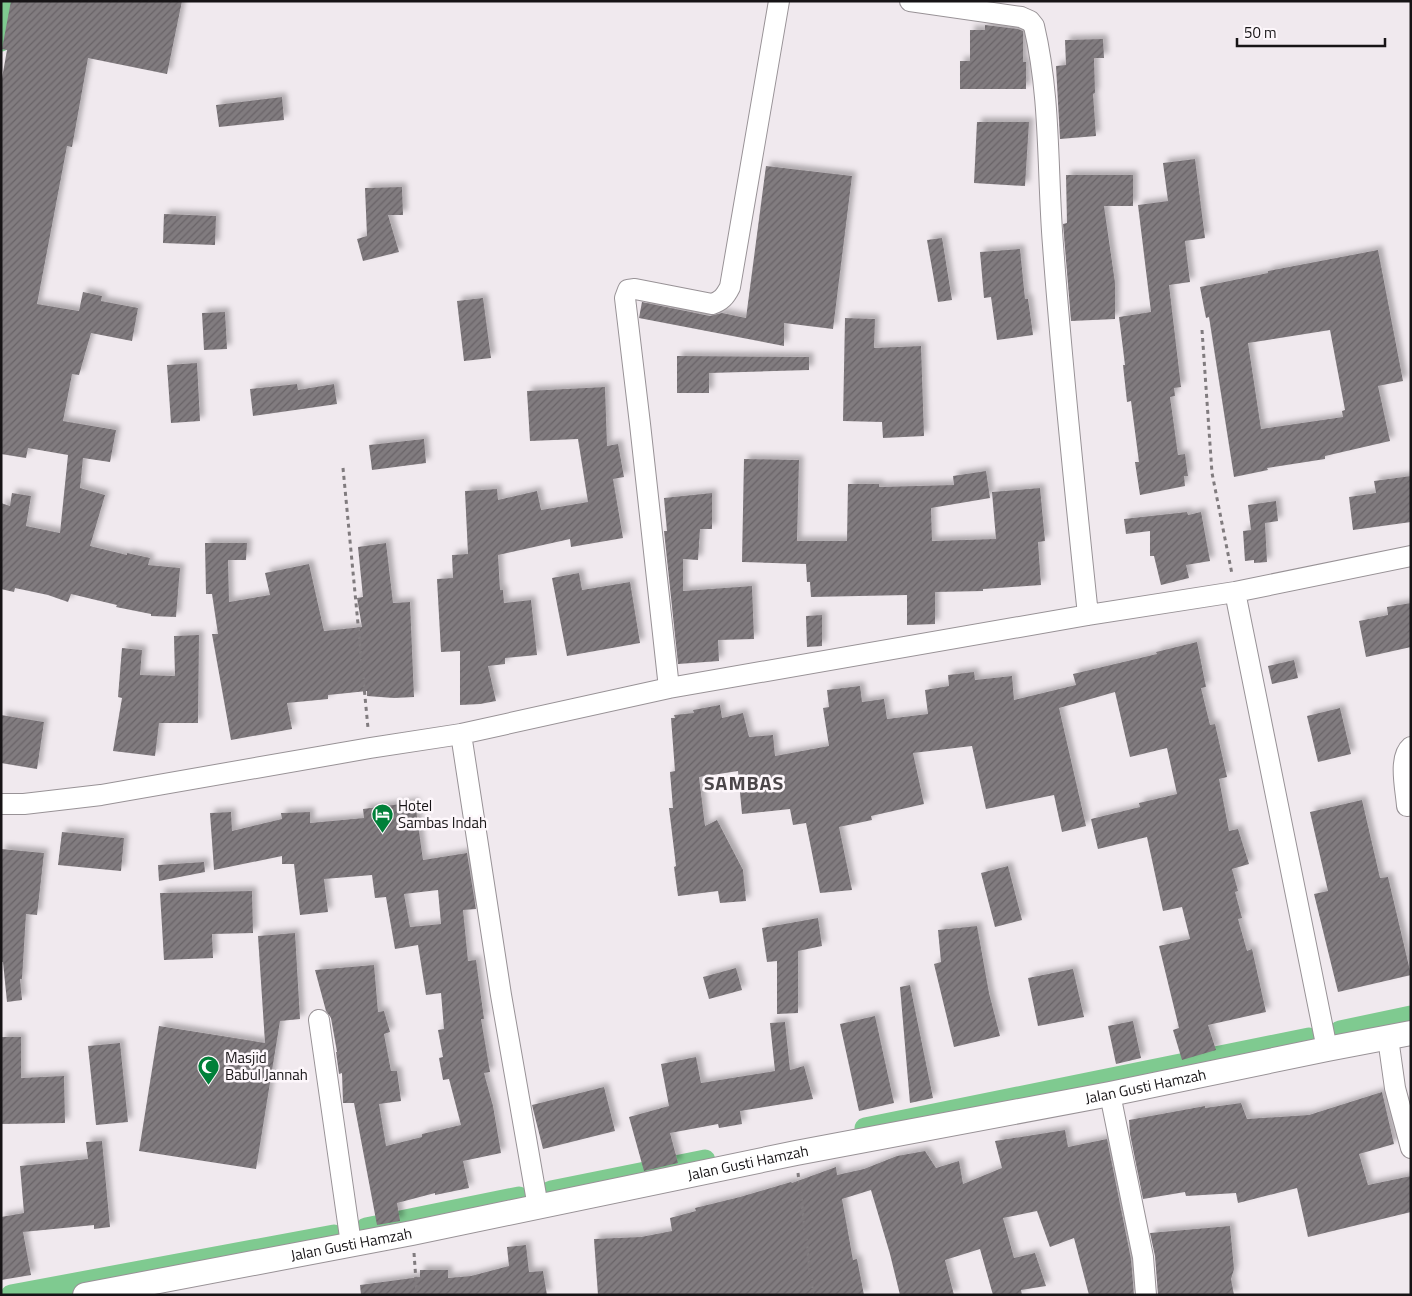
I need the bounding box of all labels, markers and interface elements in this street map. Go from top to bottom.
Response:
scale bar [1237,15,1384,47]
text: 50 m [1244,21,1277,44]
district label: SAMBAS [704,767,784,798]
place label: Hotel Sambas Indah [398,794,487,834]
hotel icon: Hotel Sambas Indah [370,803,394,834]
place label: Masjid Babul Jannah [225,1046,308,1086]
mosque icon: Masjid Babul Jannah [197,1055,221,1086]
street label: Jalan Gusti Hamzah [1083,1062,1208,1109]
street label: Jalan Gusti Hamzah [685,1139,810,1186]
street label: Jalan Gusti Hamzah [289,1221,414,1267]

